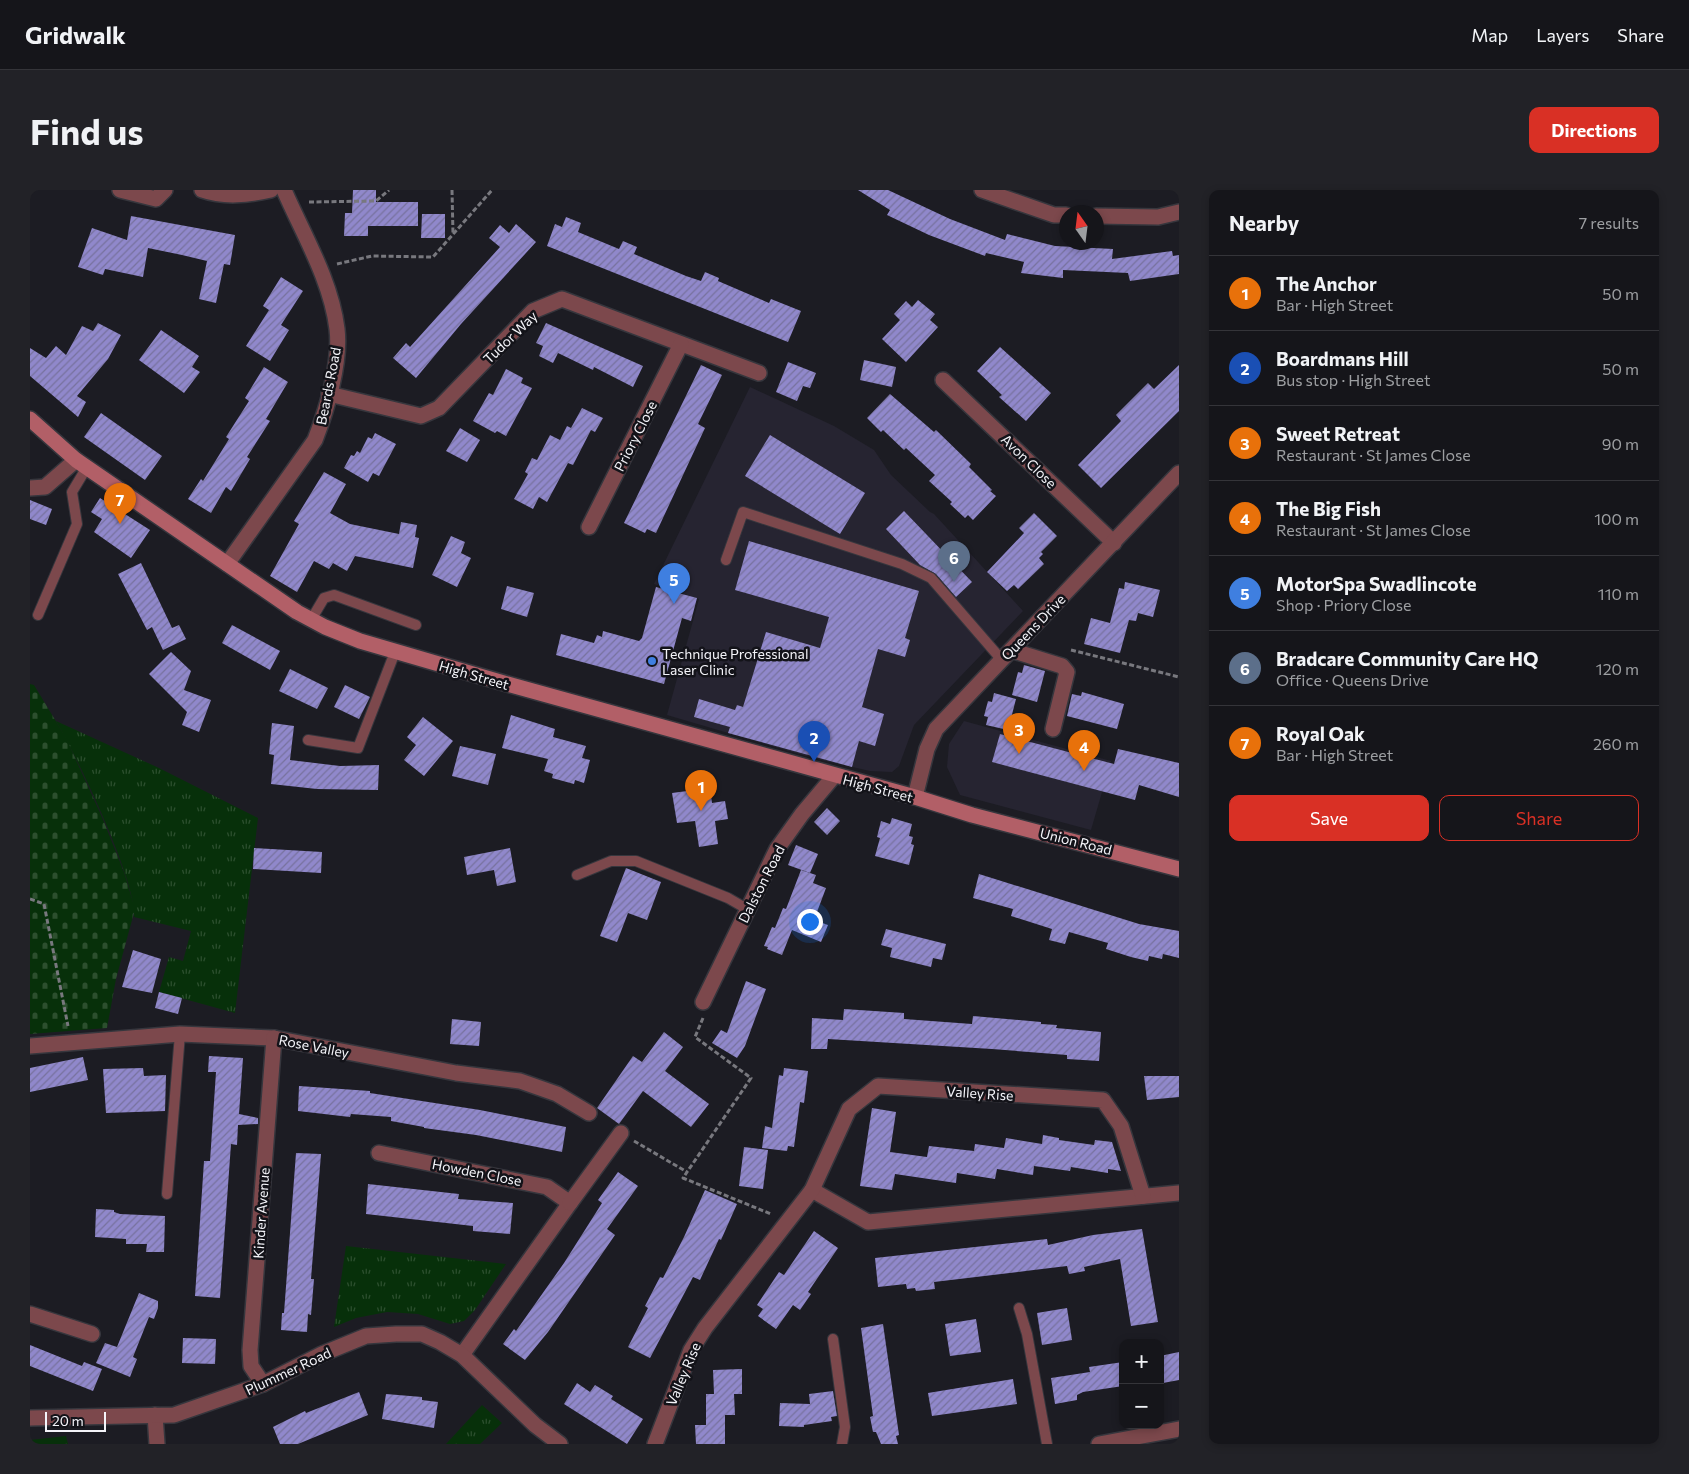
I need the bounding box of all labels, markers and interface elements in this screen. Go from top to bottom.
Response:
text: Gridwalk [25,20,126,49]
text: Map [1471,24,1508,46]
text: Layers [1536,24,1589,46]
text: Share [1617,24,1664,46]
button: Directions [1529,107,1659,153]
text: Find us [30,109,144,152]
north arrow [1059,205,1104,250]
text: Nearby [1229,210,1299,235]
text: 7 results [1579,213,1639,232]
text: The Anchor [1276,272,1377,295]
text: 1 [1241,284,1249,303]
text: 50 m [1602,284,1639,303]
text: Bar · High Street [1276,295,1393,314]
street label: Tudor Way [480,307,540,367]
street label: Beards Road [312,346,344,426]
text: Boardmans Hill [1276,347,1409,370]
text: 2 [1240,359,1250,378]
text: 50 m [1602,359,1639,378]
text: Bus stop · High Street [1276,370,1430,389]
street label: Priory Close [610,398,660,474]
text: Sweet Retreat [1276,422,1400,445]
street label: Avon Close [998,430,1060,492]
text: 3 [1240,434,1250,453]
text: 90 m [1602,434,1639,453]
text: Restaurant · St James Close [1276,445,1471,464]
pin: 7 [104,483,136,524]
text: The Big Fish [1276,497,1381,520]
text: 4 [1240,509,1250,528]
text: 100 m [1594,509,1639,528]
text: Restaurant · St James Close [1276,520,1471,539]
pin: 6 [938,541,970,582]
pin: 5 [658,563,690,604]
text: MotorSpa Swadlincote [1276,572,1476,595]
text: 5 [1240,584,1250,603]
text: 110 m [1598,584,1639,603]
street label: Queens Drive [997,591,1069,663]
text: Shop · Priory Close [1276,595,1411,614]
place label: Technique Professional Laser Clinic [662,645,808,678]
text: Bradcare Community Care HQ [1276,647,1538,670]
marker: Technique Professional Laser Clinic [646,655,658,667]
street label: High Street [437,657,511,693]
text: 6 [1240,659,1250,678]
text: 120 m [1596,659,1639,678]
text: Office · Queens Drive [1276,670,1429,689]
pin: 3 [1003,713,1035,754]
pin: 2 [798,721,830,762]
text: Royal Oak [1276,722,1365,745]
pin: 4 [1068,730,1100,771]
text: 7 [1241,734,1249,753]
text: 260 m [1593,734,1639,753]
text: Bar · High Street [1276,745,1393,764]
pin: 1 [685,770,717,811]
street label: High Street [841,770,915,806]
button: Save [1229,795,1429,841]
button: Share [1439,795,1639,841]
street label: Union Road [1038,824,1114,858]
street label: Dalston Road [734,842,788,926]
your location [797,909,823,935]
street label: Rose Valley [277,1031,351,1061]
street label: Valley Rise [946,1082,1014,1104]
street label: Howden Close [431,1155,523,1189]
street label: Kinder Avenue [249,1167,273,1259]
map controls [1119,1339,1164,1429]
button: + [1119,1339,1164,1384]
street label: Valley Rise [662,1340,704,1408]
street label: Plummer Road [242,1344,334,1398]
button: − [1119,1384,1164,1429]
scale bar [45,1409,106,1432]
text: 20 m [52,1412,84,1429]

